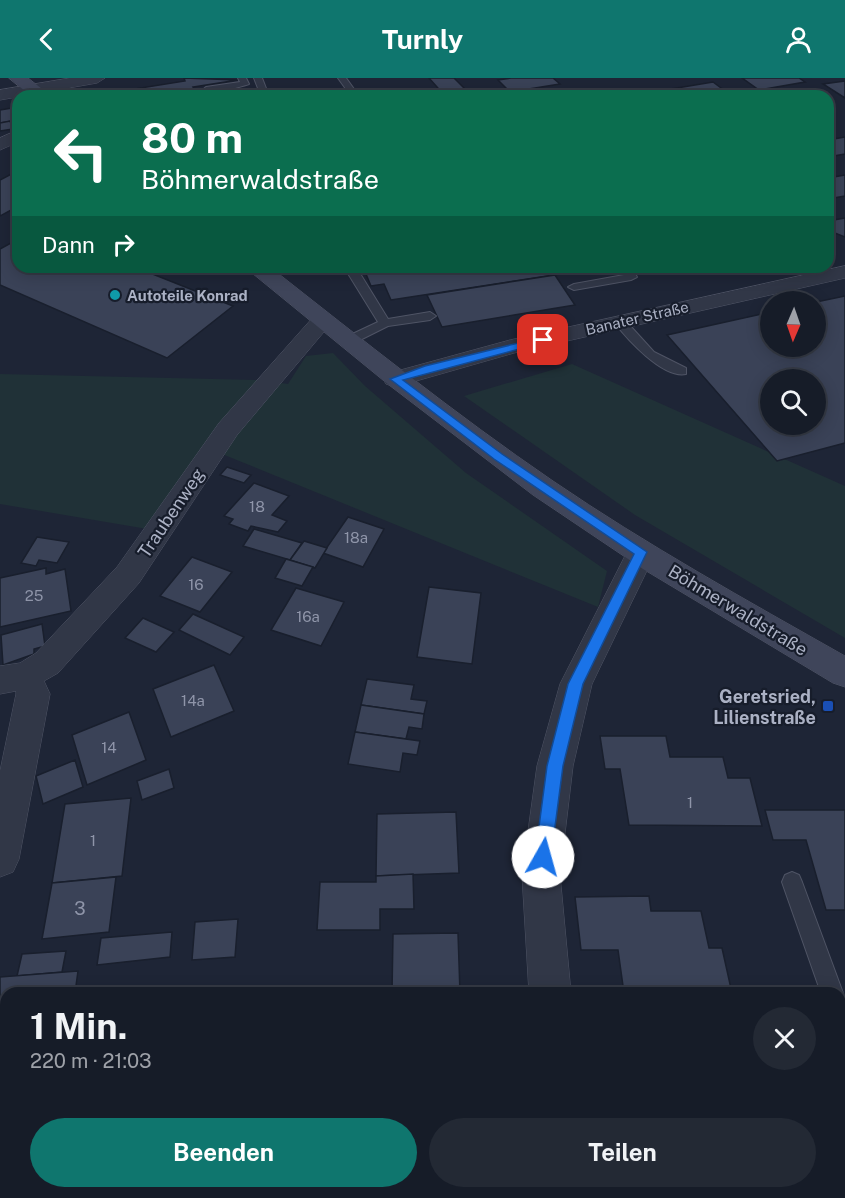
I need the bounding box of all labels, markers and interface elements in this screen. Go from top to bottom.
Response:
icon: back [30,23,63,56]
text: Turnly [382,23,463,55]
icon: person [782,23,815,56]
text: 80 m [141,113,243,162]
icon: left [42,114,120,192]
text: Böhmerwaldstraße [141,163,379,195]
icon: right [107,228,140,261]
text: Dann [42,232,95,258]
place label: Autoteile Konrad [127,287,248,304]
marker: Autoteile Konrad [108,288,122,302]
north arrow [760,291,826,357]
map controls [760,291,826,435]
street label: Banater Straße [584,298,690,338]
pin [517,314,568,365]
icon: arrive [526,323,559,356]
button: search [760,369,826,435]
street label: Traubenweg [133,464,209,562]
house number: 18 [249,498,265,515]
house number: 18a [344,529,368,546]
street label: Böhmerwaldstraße [665,560,811,660]
house number: 16 [188,576,204,593]
house number: 25 [25,587,43,604]
house number: 16a [296,608,320,625]
place label: Geretsried, Lilienstraße [713,686,816,728]
house number: 14a [181,692,205,709]
marker: Geretsried, Lilienstraße [821,699,835,713]
house number: 14 [101,739,117,756]
house number: 1 [687,794,693,811]
position arrow [511,825,575,889]
house number: 1 [90,832,96,849]
house number: 3 [74,898,86,919]
text: 1 Min. [30,1005,127,1047]
button: close [753,1007,816,1070]
text: 220 m · 21:03 [30,1049,152,1073]
button: Beenden [30,1118,417,1187]
button: Teilen [429,1118,816,1187]

